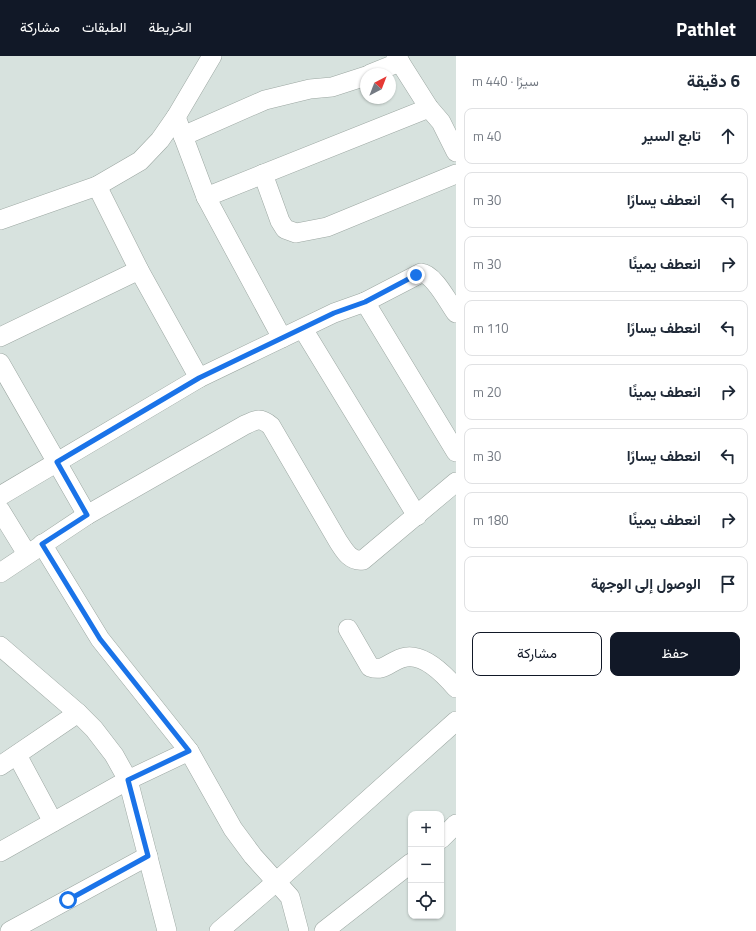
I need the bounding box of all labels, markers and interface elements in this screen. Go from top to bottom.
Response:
text: Pathlet [676,14,736,43]
text: مشاركة [20,16,60,37]
text: الطبقات [82,16,126,37]
text: الخريطة [148,16,192,37]
north arrow [360,68,396,104]
text: 6 دقيقة [687,68,740,94]
text: سيرًا · 440 m [472,71,539,91]
text: تابع السير [642,124,701,147]
icon: ahead [717,125,739,147]
text: 40 m [473,126,501,146]
text: انعطف يسارًا [627,188,701,211]
icon: left [717,189,739,211]
text: 30 m [473,190,501,210]
text: انعطف يمينًا [629,252,701,275]
icon: right [717,253,739,275]
text: 30 m [473,254,501,274]
route end [407,266,425,284]
text: انعطف يسارًا [627,316,701,339]
icon: left [717,317,739,339]
text: 110 m [473,318,509,338]
text: انعطف يمينًا [629,380,701,403]
icon: right [717,381,739,403]
text: 20 m [473,382,501,402]
text: انعطف يسارًا [627,444,701,467]
icon: left [717,445,739,467]
text: 30 m [473,446,501,466]
text: انعطف يمينًا [629,508,701,531]
icon: right [717,509,739,531]
text: 180 m [473,510,509,530]
text: الوصول إلى الوجهة [591,572,701,595]
icon: arrive [717,573,739,595]
button: مشاركة [472,632,602,676]
button: حفظ [610,632,740,676]
map controls [408,811,444,919]
button: + [408,811,444,847]
button: − [408,847,444,883]
button: locate [408,883,444,919]
route start [59,891,77,909]

